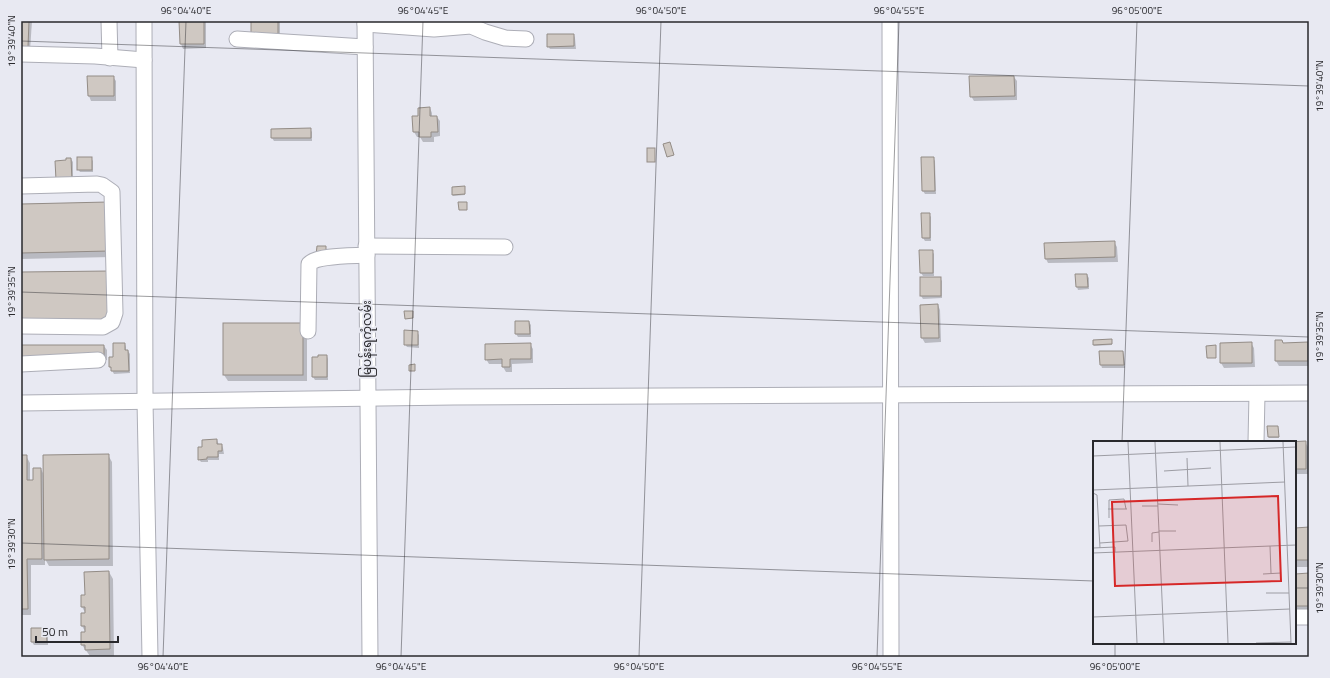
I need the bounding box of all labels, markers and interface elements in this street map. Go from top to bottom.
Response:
text: 96°04'40"E [161,3,212,18]
text: 96°04'45"E [398,3,449,18]
text: 96°04'50"E [636,3,687,18]
text: 96°04'55"E [874,3,925,18]
text: 96°05'00"E [1112,3,1163,18]
text: 19°39'40"N [4,15,19,67]
text: 19°39'40"N [1312,60,1327,112]
text: 19°39'35"N [4,266,19,318]
street label: မြပန်းရကုံလမ်း [357,300,377,378]
text: 19°39'35"N [1312,311,1327,363]
inset map [1093,441,1296,644]
text: 19°39'30"N [4,518,19,570]
text: 19°39'30"N [1312,562,1327,614]
scale bar [36,618,118,644]
text: 50 m [42,622,68,641]
text: 96°04'40"E [138,659,189,674]
text: 96°04'45"E [376,659,427,674]
text: 96°04'50"E [614,659,665,674]
text: 96°04'55"E [852,659,903,674]
text: 96°05'00"E [1090,659,1141,674]

